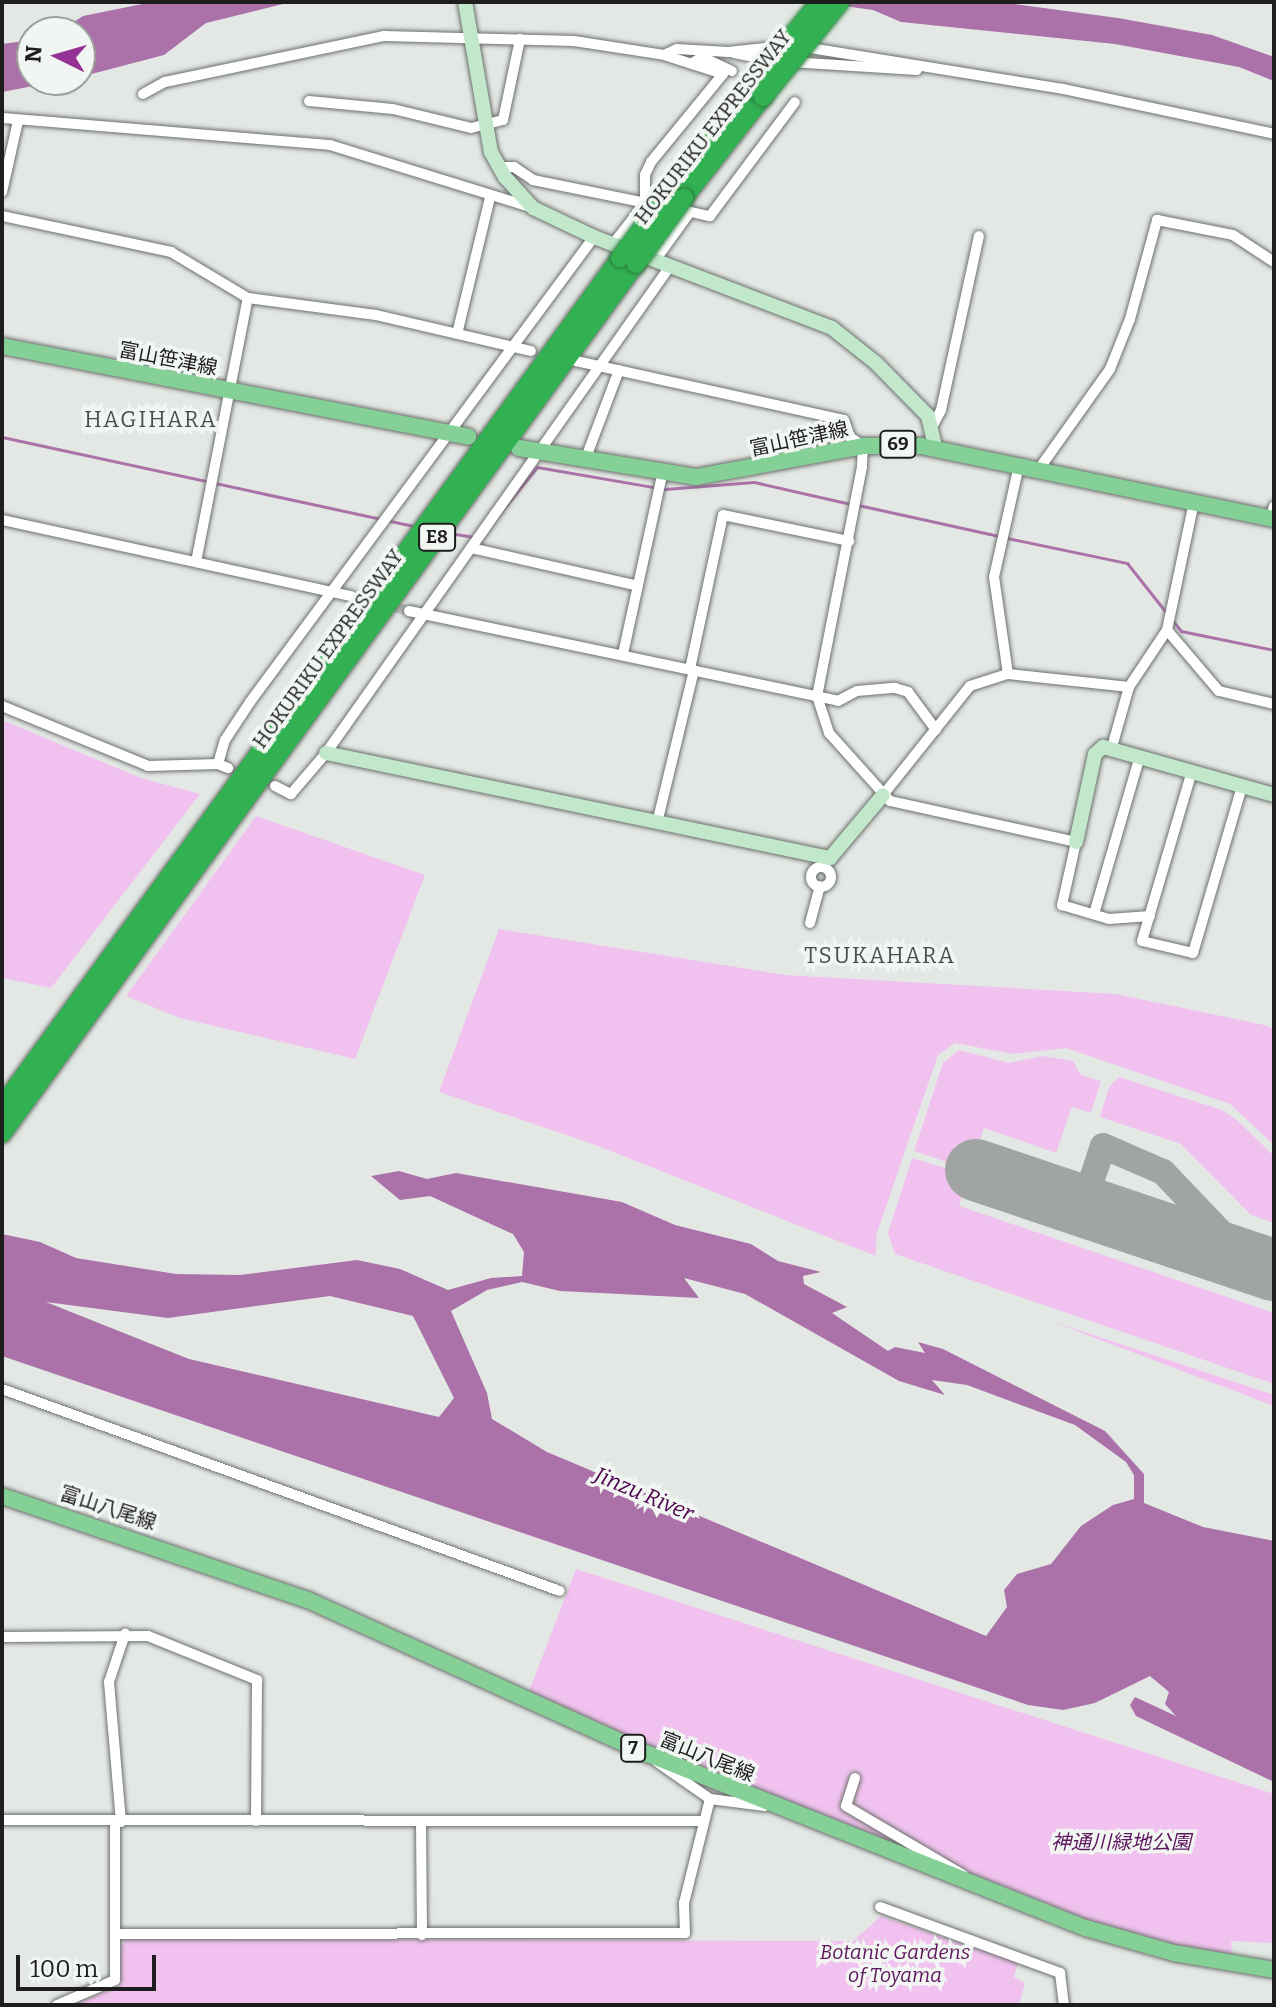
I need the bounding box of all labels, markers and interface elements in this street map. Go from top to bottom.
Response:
north arrow [16,16,96,96]
street label: HOKURIKU EXPRESSWAY [630,25,796,229]
text: N [19,44,48,64]
street label: 富山笹津線 [117,338,219,380]
district label: HAGIHARA [84,407,218,433]
street label: 富山笹津線 [748,417,850,461]
road number: 69 [878,430,918,458]
road number: E8 [417,523,457,551]
street label: HOKURIKU EXPRESSWAY [248,545,408,753]
district label: TSUKAHARA [804,943,956,969]
water label: Jinzu River [591,1461,697,1527]
street label: 富山八尾線 [57,1481,159,1535]
street label: 富山八尾線 [656,1727,758,1787]
road number: 7 [619,1734,647,1762]
park label: 神通川緑地公園 [1051,1830,1191,1854]
scale bar [20,1939,160,1989]
park label: Botanic Gardens of Toyama [820,1941,970,1988]
text: 100 m [30,1955,98,1983]

